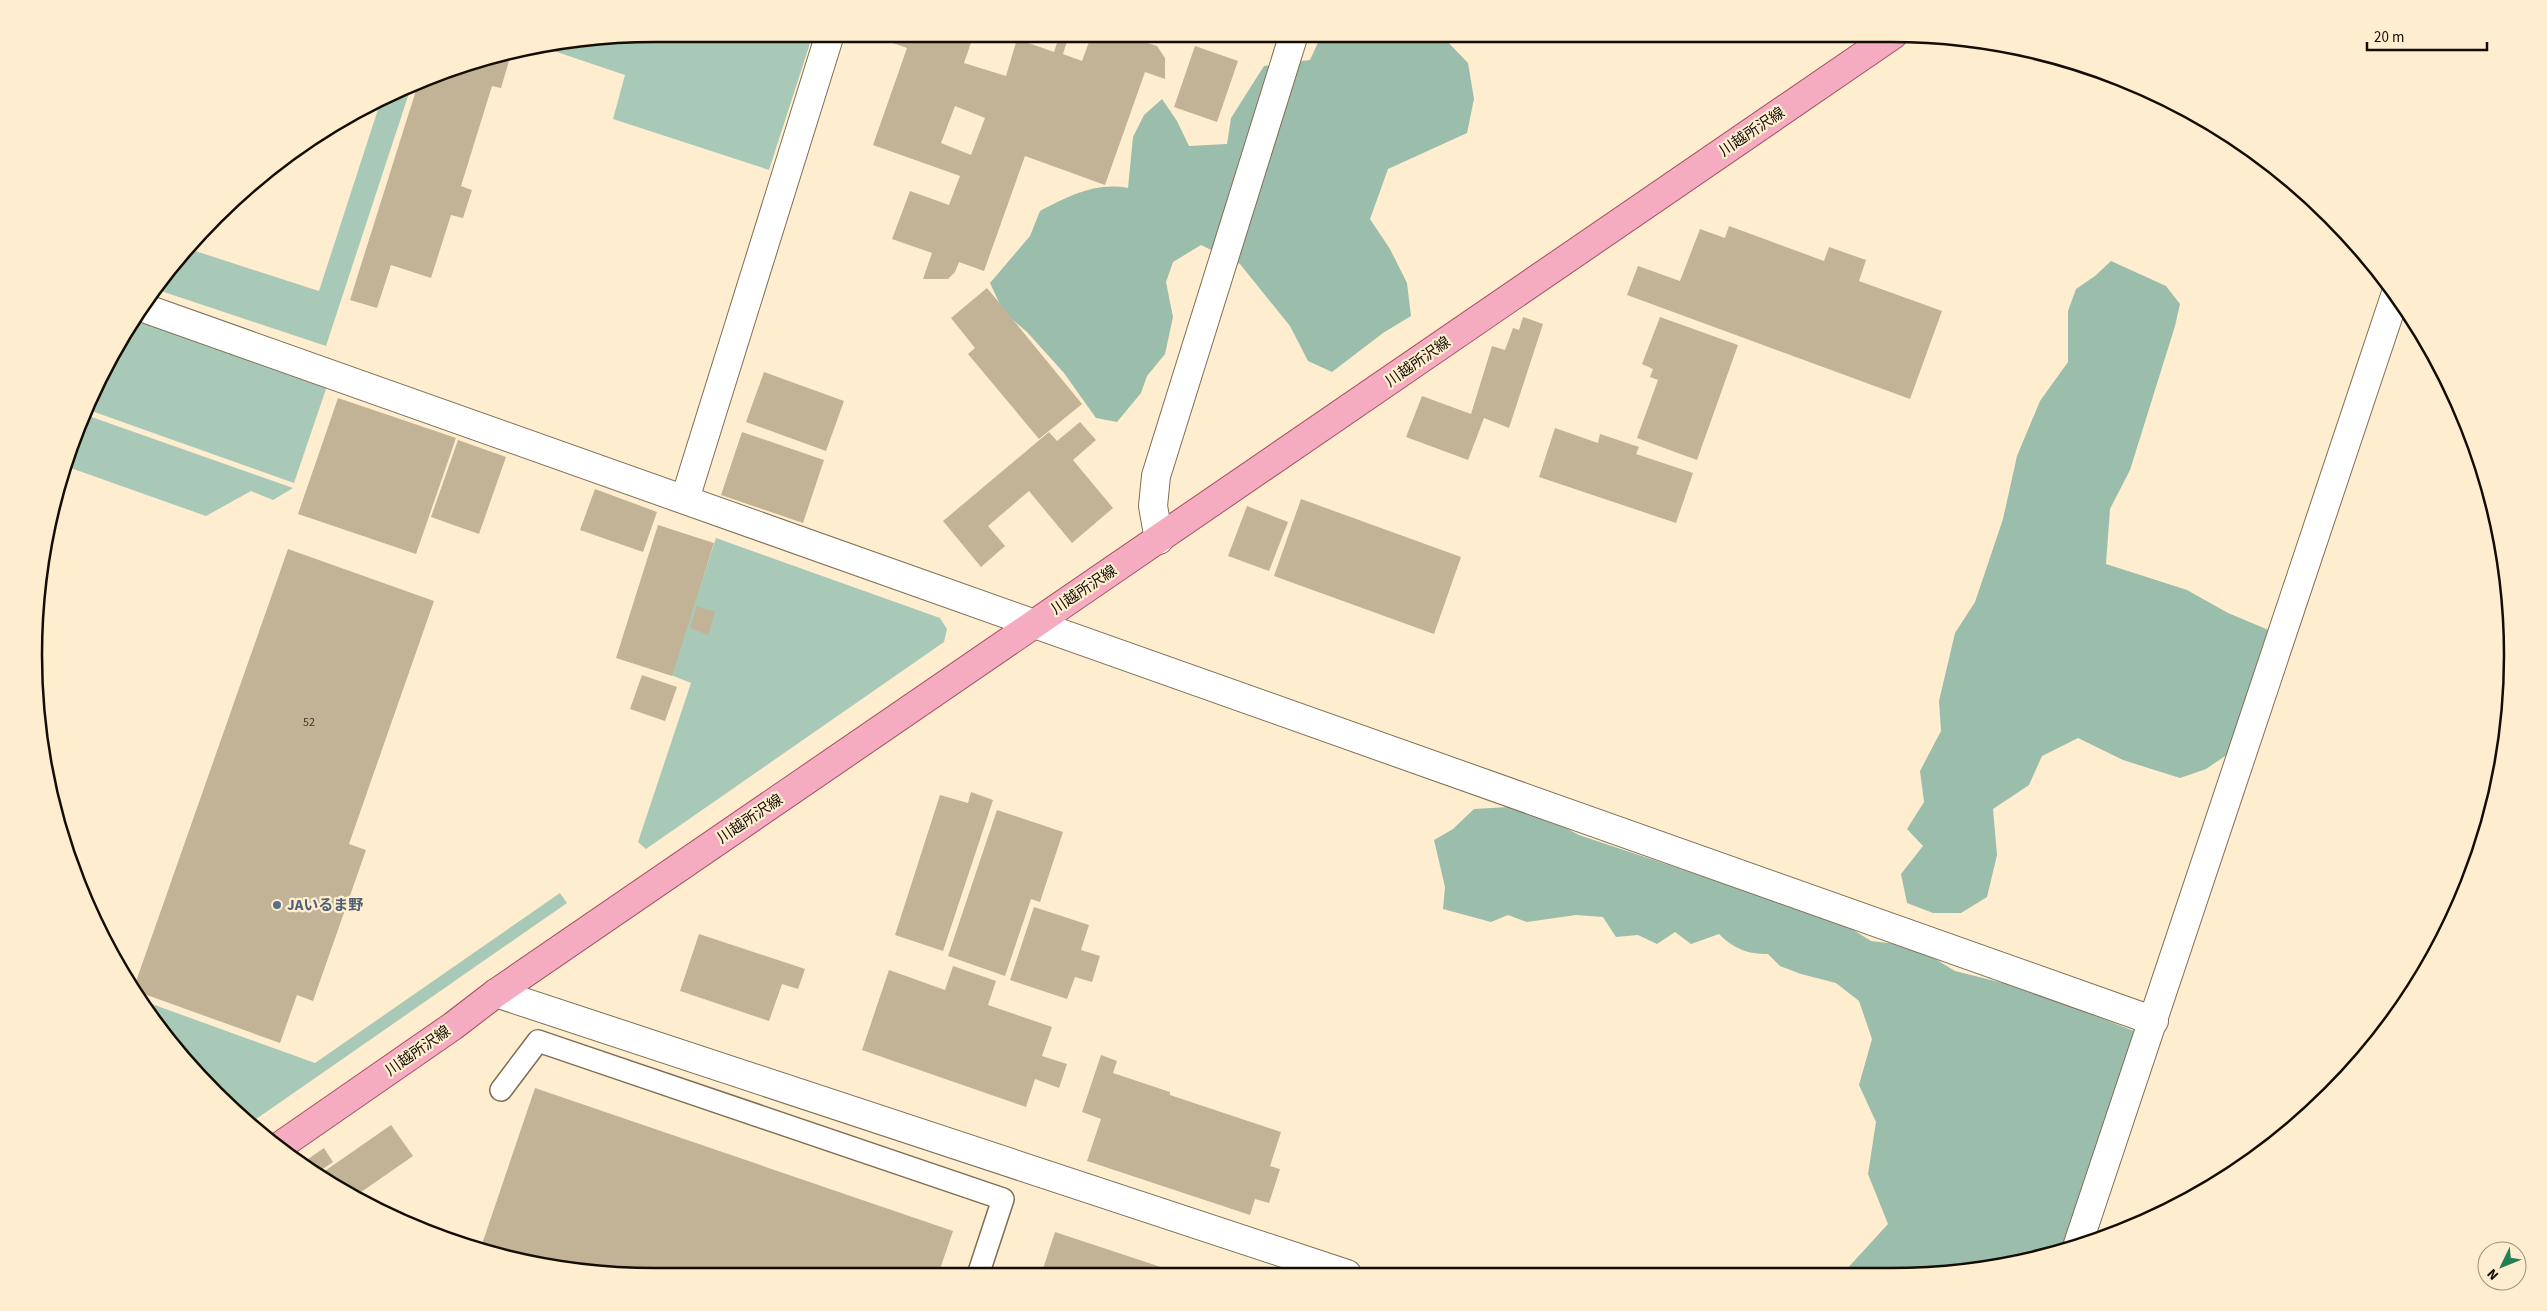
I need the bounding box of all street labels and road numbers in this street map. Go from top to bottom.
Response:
street label: 川越所沢線 [1715,102,1789,162]
street label: 川越所沢線 [1381,332,1455,392]
street label: 川越所沢線 [1047,560,1121,620]
street label: 川越所沢線 [713,789,787,849]
street label: 川越所沢線 [381,1021,455,1081]

